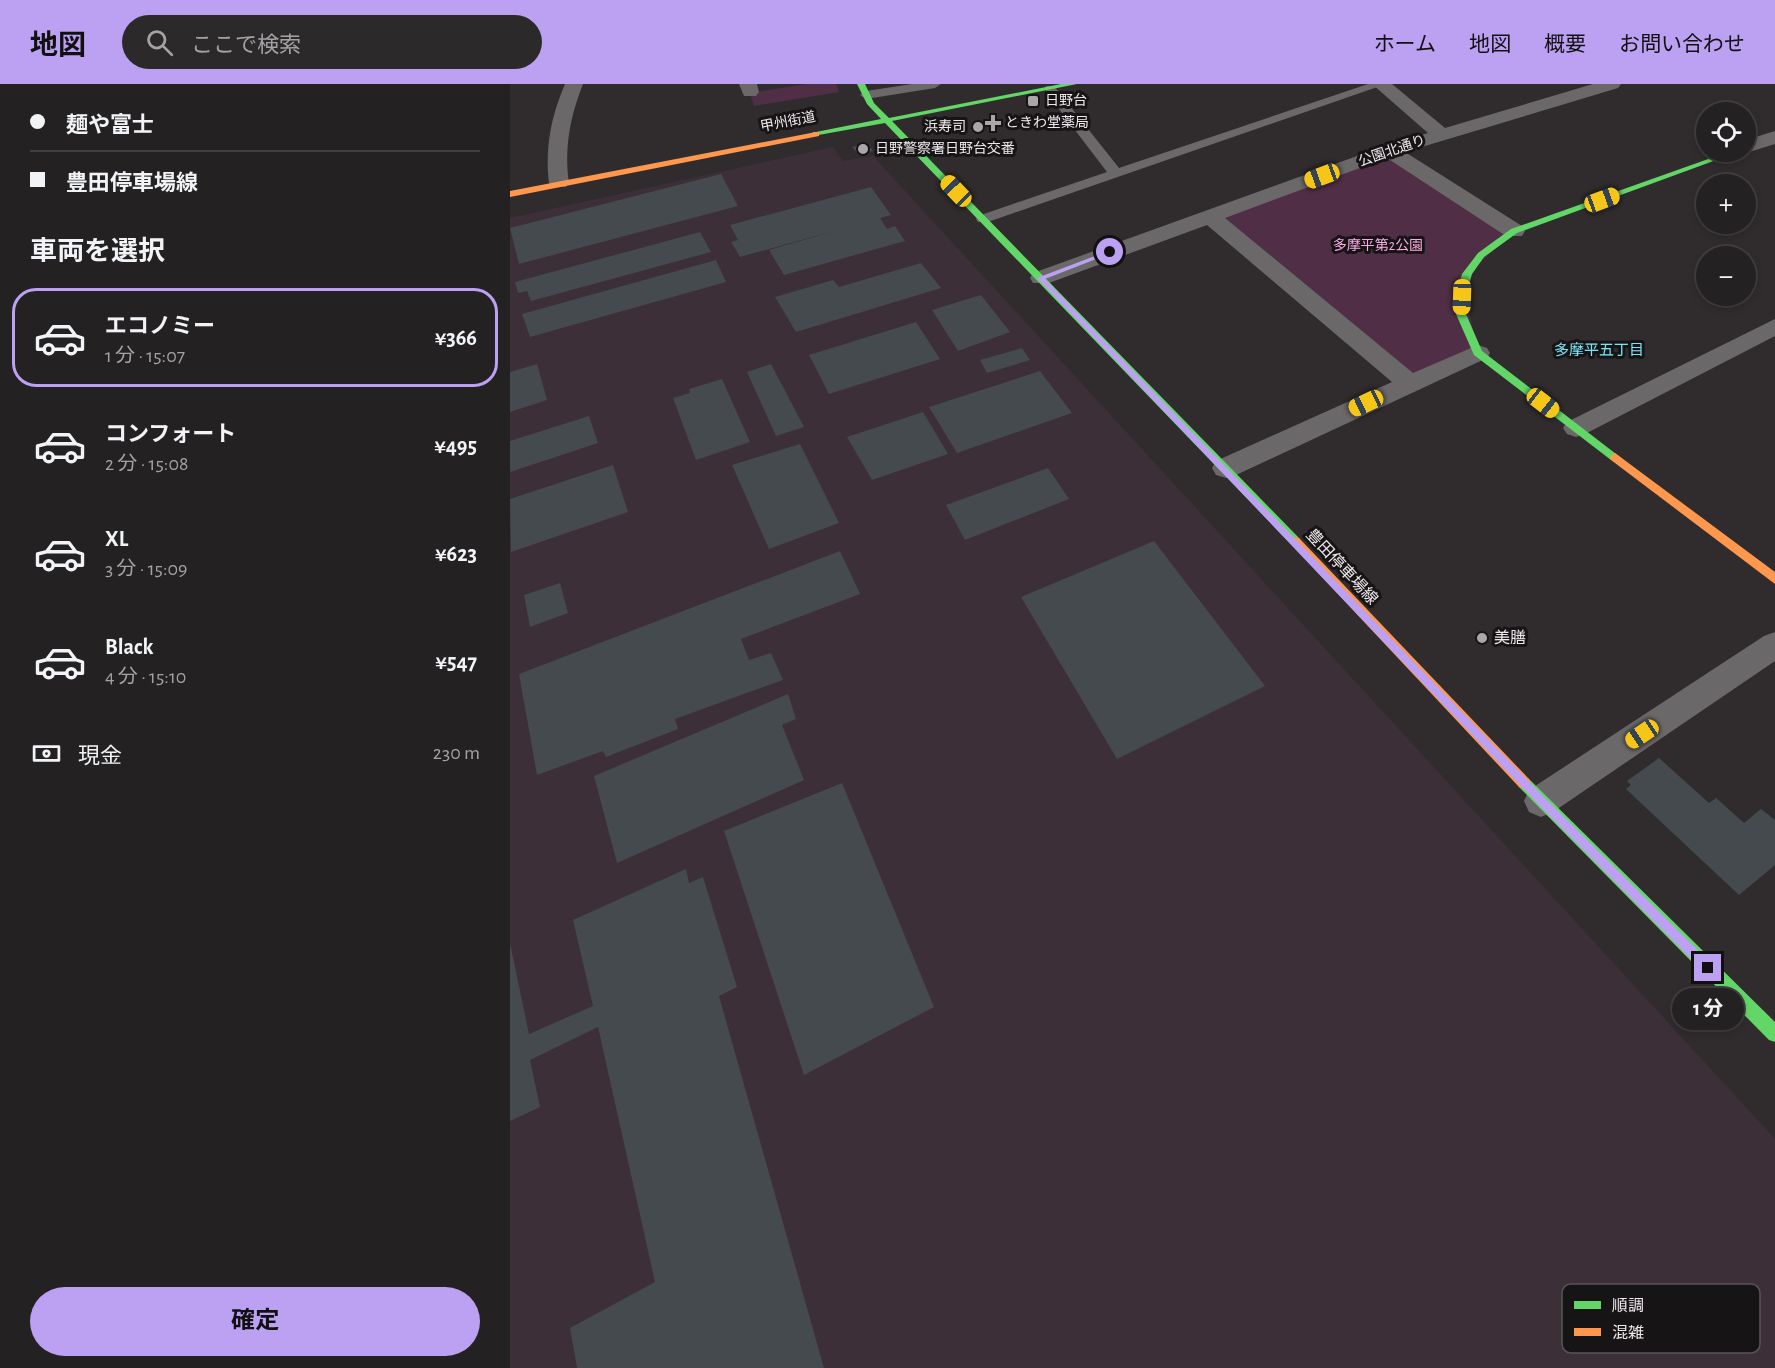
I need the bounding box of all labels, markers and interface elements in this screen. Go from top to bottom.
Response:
search box [122,15,542,69]
icon: search [143,26,176,59]
text: 地図 [30,32,86,60]
text: ここで検索 [191,34,301,56]
text: ホーム [1374,34,1436,55]
text: 地図 [1469,34,1511,55]
text: 概要 [1544,34,1586,55]
text: お問い合わせ [1619,34,1745,55]
place label: 日野台 [1045,92,1087,108]
marker: 日野台 [1026,94,1040,108]
map controls [1696,102,1756,306]
button: locate [1696,102,1756,162]
street label: 甲州街道 [759,108,817,134]
text: 麺や富士 [66,114,154,136]
place label: ときわ堂薬局 [1005,115,1089,130]
marker: ときわ堂薬局 [986,116,1000,130]
place label: 浜寿司 [924,119,966,134]
marker: 浜寿司 [971,120,985,134]
street label: 公園北通り [1356,131,1427,169]
place label: 日野警察署日野台交番 [875,140,1015,156]
marker: 日野警察署日野台交番 [856,142,870,156]
car [1302,161,1342,191]
text: 豊田停車場線 [66,172,198,194]
car [937,172,975,210]
button: + [1696,174,1756,234]
car [1582,185,1622,215]
park label: 多摩平第2公園 [1333,237,1423,253]
text: 車両を選択 [30,238,165,265]
route start [1096,238,1123,265]
button: − [1696,246,1756,306]
car [1452,279,1472,315]
icon: car [33,311,87,365]
text: エコノミー [105,315,215,337]
text: ¥366 [435,327,477,349]
district label: 多摩平五丁目 [1554,342,1644,358]
text: 1 分 · 15:07 [105,346,185,366]
car [1523,385,1563,421]
car [1346,387,1386,419]
icon: car [33,419,87,473]
text: コンフォート [105,423,236,445]
text: ¥495 [434,435,477,457]
text: 2 分 · 15:08 [105,454,188,474]
street label: 豊田停車場線 [1303,526,1381,608]
icon: car [33,527,87,581]
text: XL [105,528,128,550]
text: ¥623 [435,543,477,565]
text: 3 分 · 15:09 [105,559,188,579]
place label: 美膳 [1494,629,1526,646]
marker: 美膳 [1475,631,1489,645]
icon: car [33,635,87,689]
text: Black [105,636,153,658]
text: ¥547 [435,651,477,673]
text: 4 分 · 15:10 [105,667,186,687]
car [1622,716,1662,752]
icon: cash [30,737,63,770]
text: 230 m [433,743,480,763]
text: 現金 [78,745,122,767]
route end [1694,954,1721,981]
callout: 1 分 [1672,989,1744,1031]
text: 1 分 [1693,999,1723,1019]
legend [1562,1284,1760,1353]
button: 確定 [30,1287,480,1356]
text: 順調 [1612,1298,1644,1314]
text: 混雑 [1612,1324,1644,1341]

